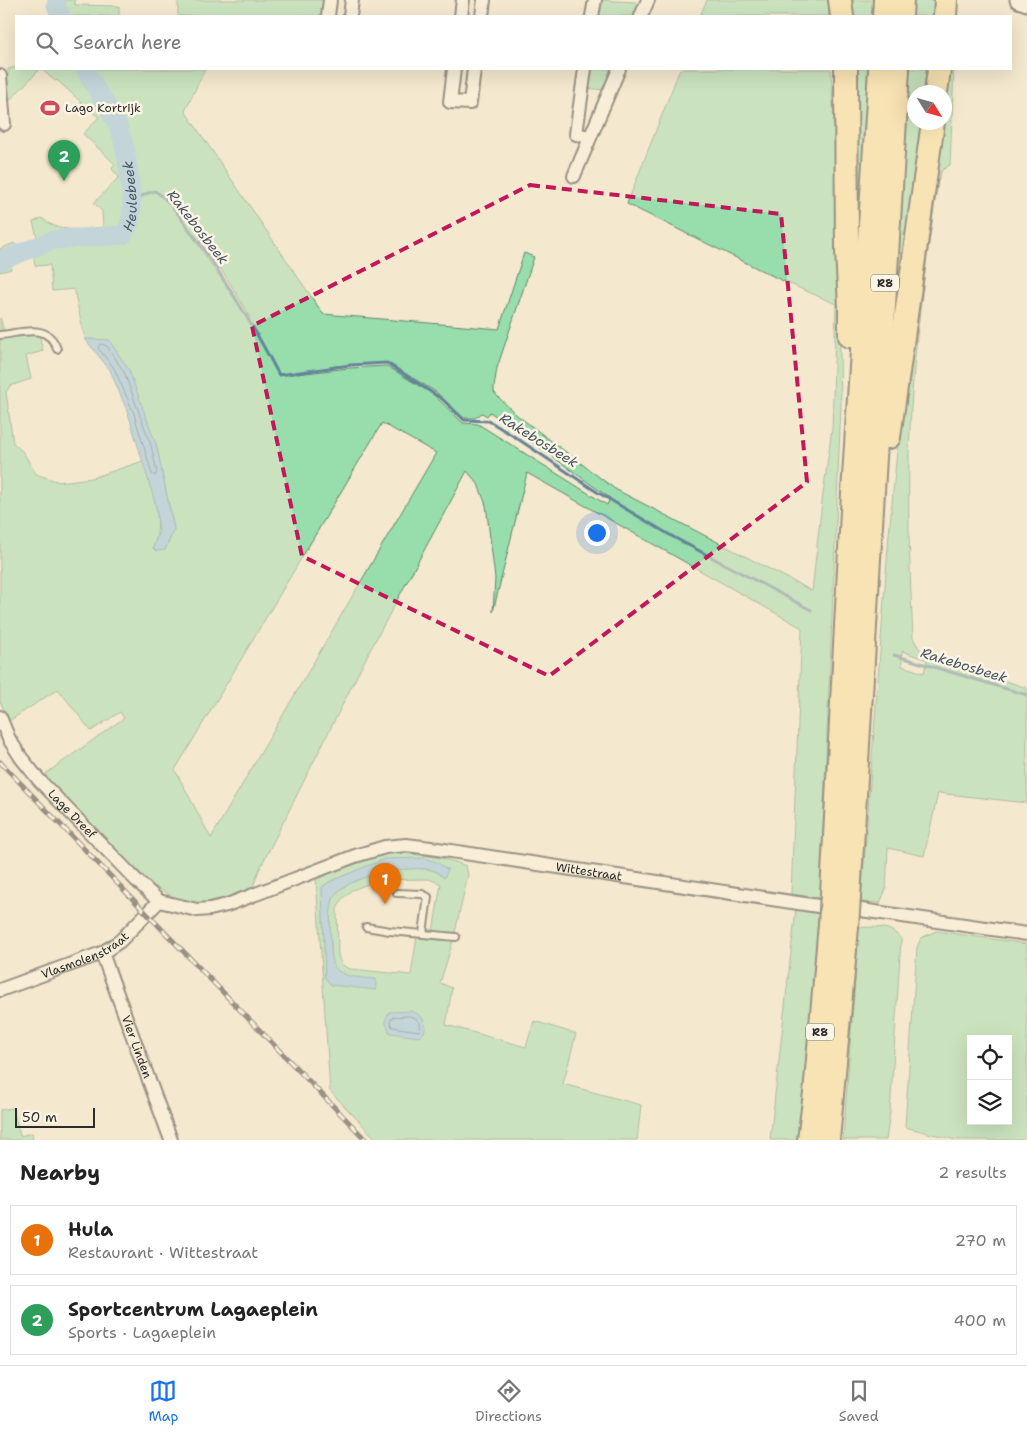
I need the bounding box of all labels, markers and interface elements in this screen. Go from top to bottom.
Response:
search box [15,15,1012,70]
icon: search [33,29,61,57]
text: Search here [73,30,182,55]
north arrow [907,85,952,130]
sports icon: Lago Kortrijk [39,97,61,119]
place label: Lago Kortrijk [65,100,141,116]
pin: 2 [48,140,80,181]
water label: Heulebeek [118,160,141,234]
water label: Rakebosbeek [163,186,233,268]
road number: R8 [871,274,899,292]
water label: Rakebosbeek [496,409,582,471]
your location [584,520,610,546]
water label: Rakebosbeek [919,643,1009,687]
street label: Lage Dreef [44,786,100,842]
street label: Wittestraat [555,859,623,885]
pin: 1 [369,863,401,904]
street label: Vlasmolenstraat [39,928,132,982]
street label: Vier Linden [118,1013,156,1081]
road number: R8 [806,1024,834,1040]
map controls [967,1035,1012,1125]
button: locate [967,1035,1012,1080]
button: layers [967,1080,1012,1125]
scale bar [15,1105,95,1128]
text: 50 m [22,1108,57,1126]
text: Nearby [20,1159,100,1187]
text: 2 results [938,1162,1007,1183]
text: Hula [68,1217,113,1242]
text: 1 [33,1230,41,1251]
text: 270 m [955,1230,1006,1251]
text: Restaurant · Wittestraat [68,1242,258,1263]
text: Sportcentrum Lagaeplein [68,1297,318,1322]
text: 2 [31,1310,43,1331]
text: 400 m [953,1310,1006,1331]
text: Sports · Lagaeplein [68,1322,216,1343]
tab: Map [148,1377,178,1425]
tab: Directions [475,1377,542,1425]
tab: Saved [839,1377,879,1425]

